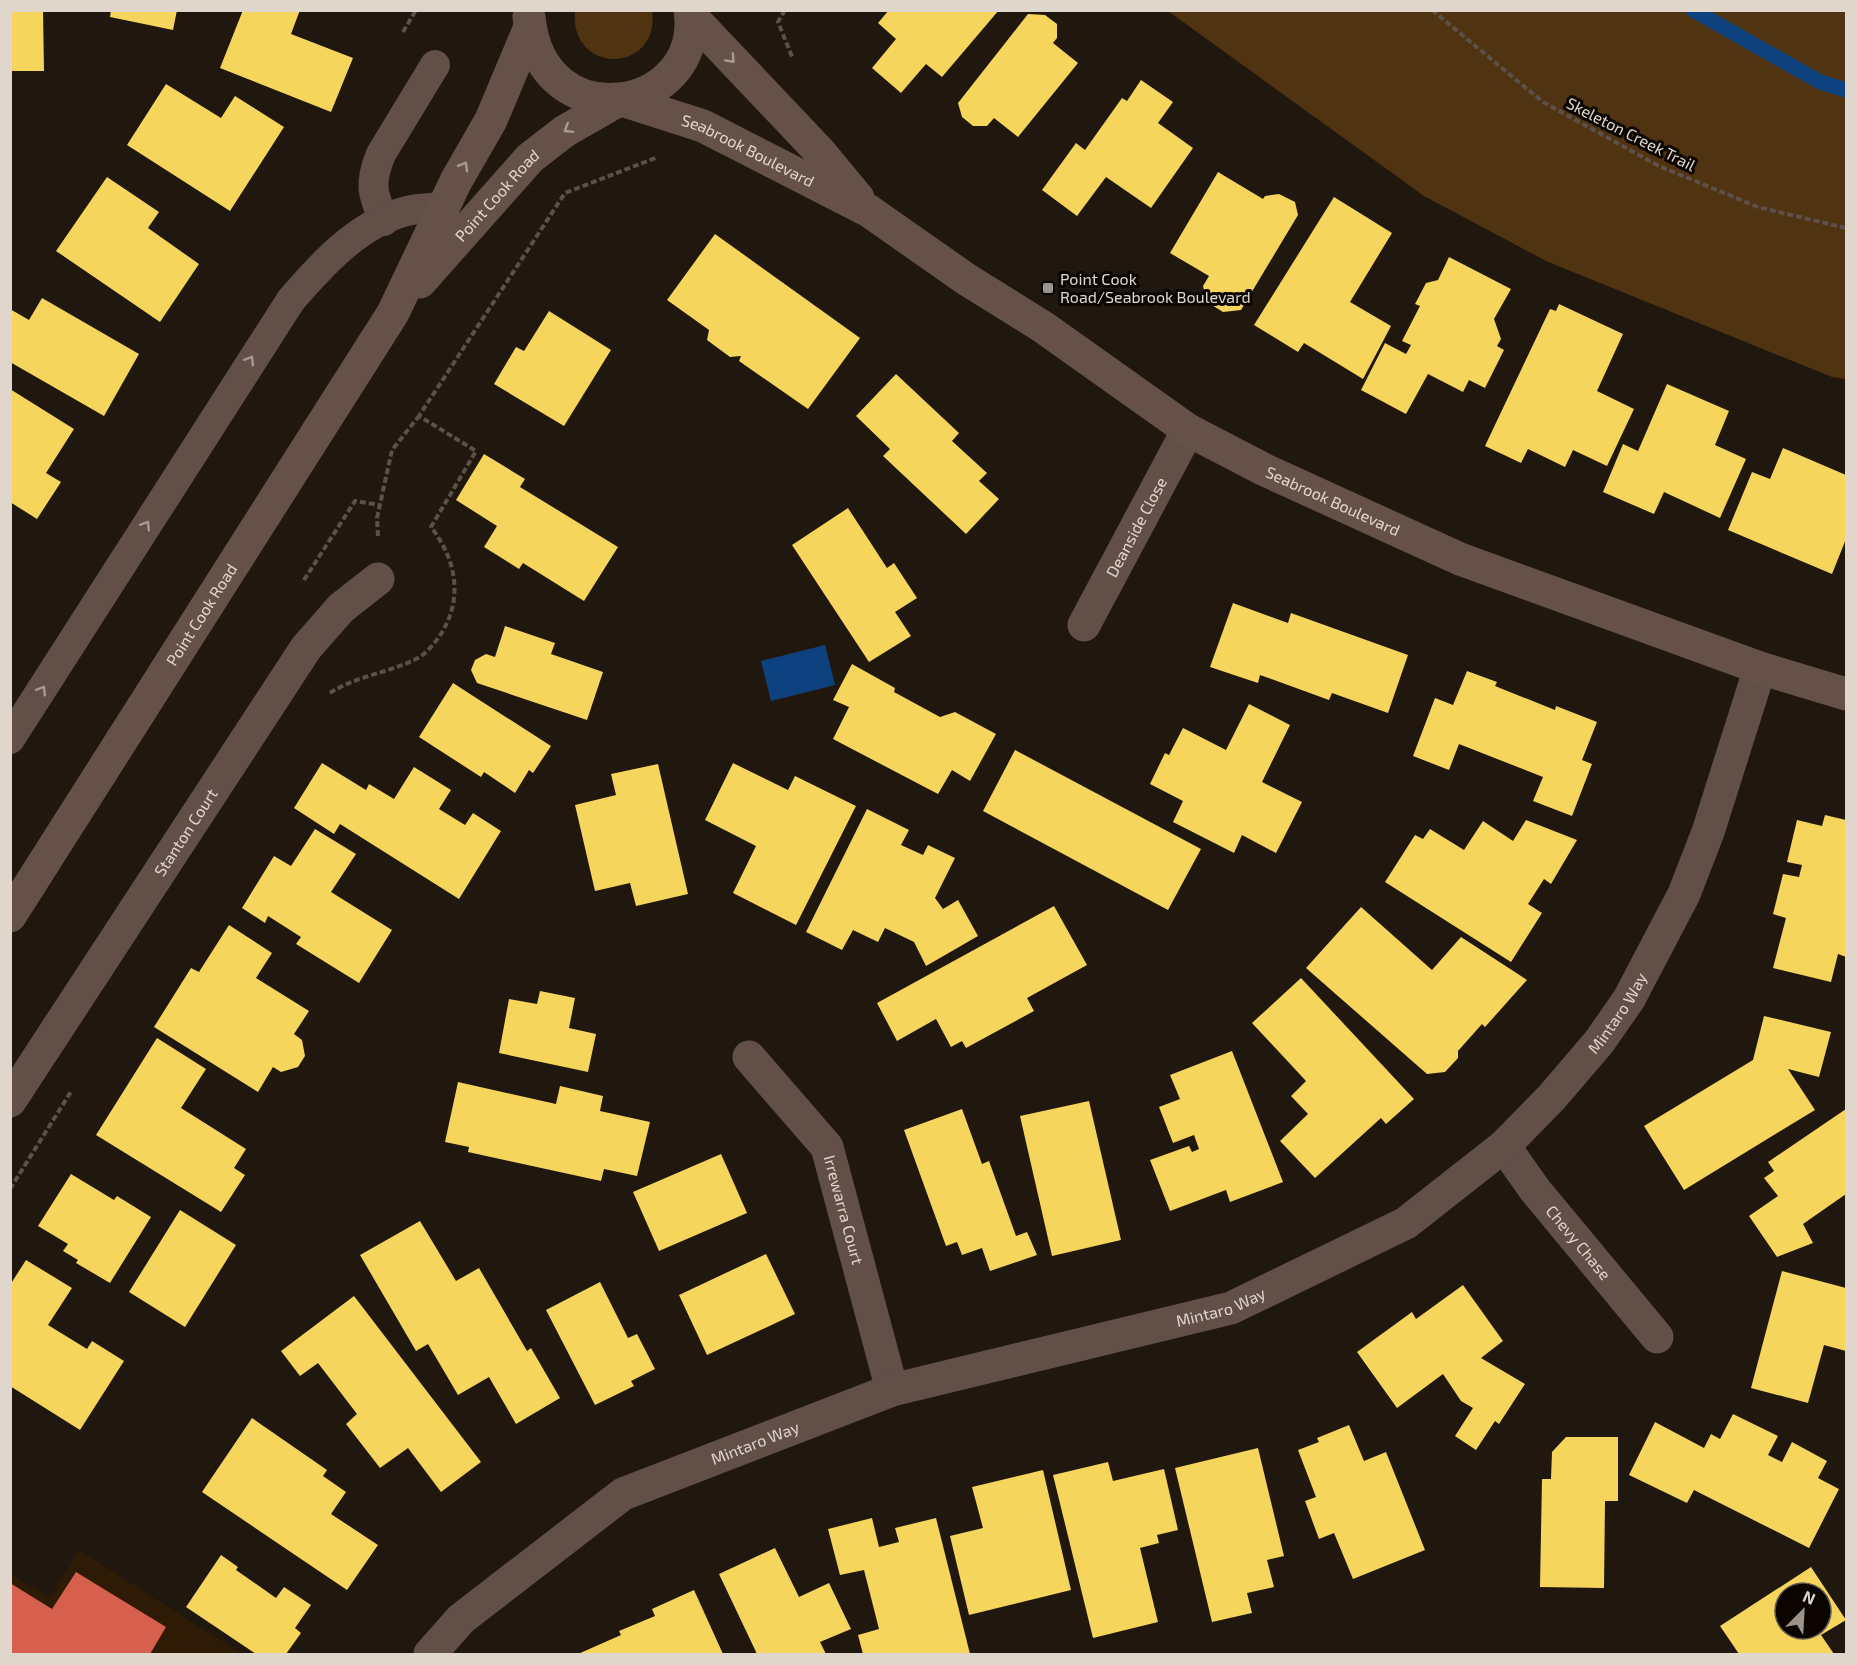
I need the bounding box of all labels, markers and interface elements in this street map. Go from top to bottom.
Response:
one-way arrow [724,52,735,62]
street label: Skeleton Creek Trail [1564,93,1699,174]
street label: Seabrook Boulevard [679,110,818,190]
one-way arrow [564,122,574,134]
street label: Point Cook Road [451,145,542,245]
one-way arrow [457,162,469,172]
place label: Point Cook Road/Seabrook Boulevard [1060,269,1251,306]
marker: Point Cook Road/Seabrook Boulevard [1041,281,1055,295]
one-way arrow [243,356,255,366]
street label: Seabrook Boulevard [1263,462,1403,539]
street label: Deanside Close [1101,474,1170,580]
one-way arrow [139,521,150,532]
street label: Point Cook Road [162,560,240,669]
one-way arrow [34,686,46,696]
street label: Stanton Court [150,785,221,879]
street label: Mintaro Way [1583,969,1650,1057]
street label: Irrewarra Court [821,1153,868,1266]
street label: Chevy Chase [1543,1201,1615,1283]
street label: Mintaro Way [1174,1283,1269,1330]
street label: Mintaro Way [708,1417,802,1468]
north arrow [1773,1581,1833,1641]
text: N [1800,1586,1818,1608]

